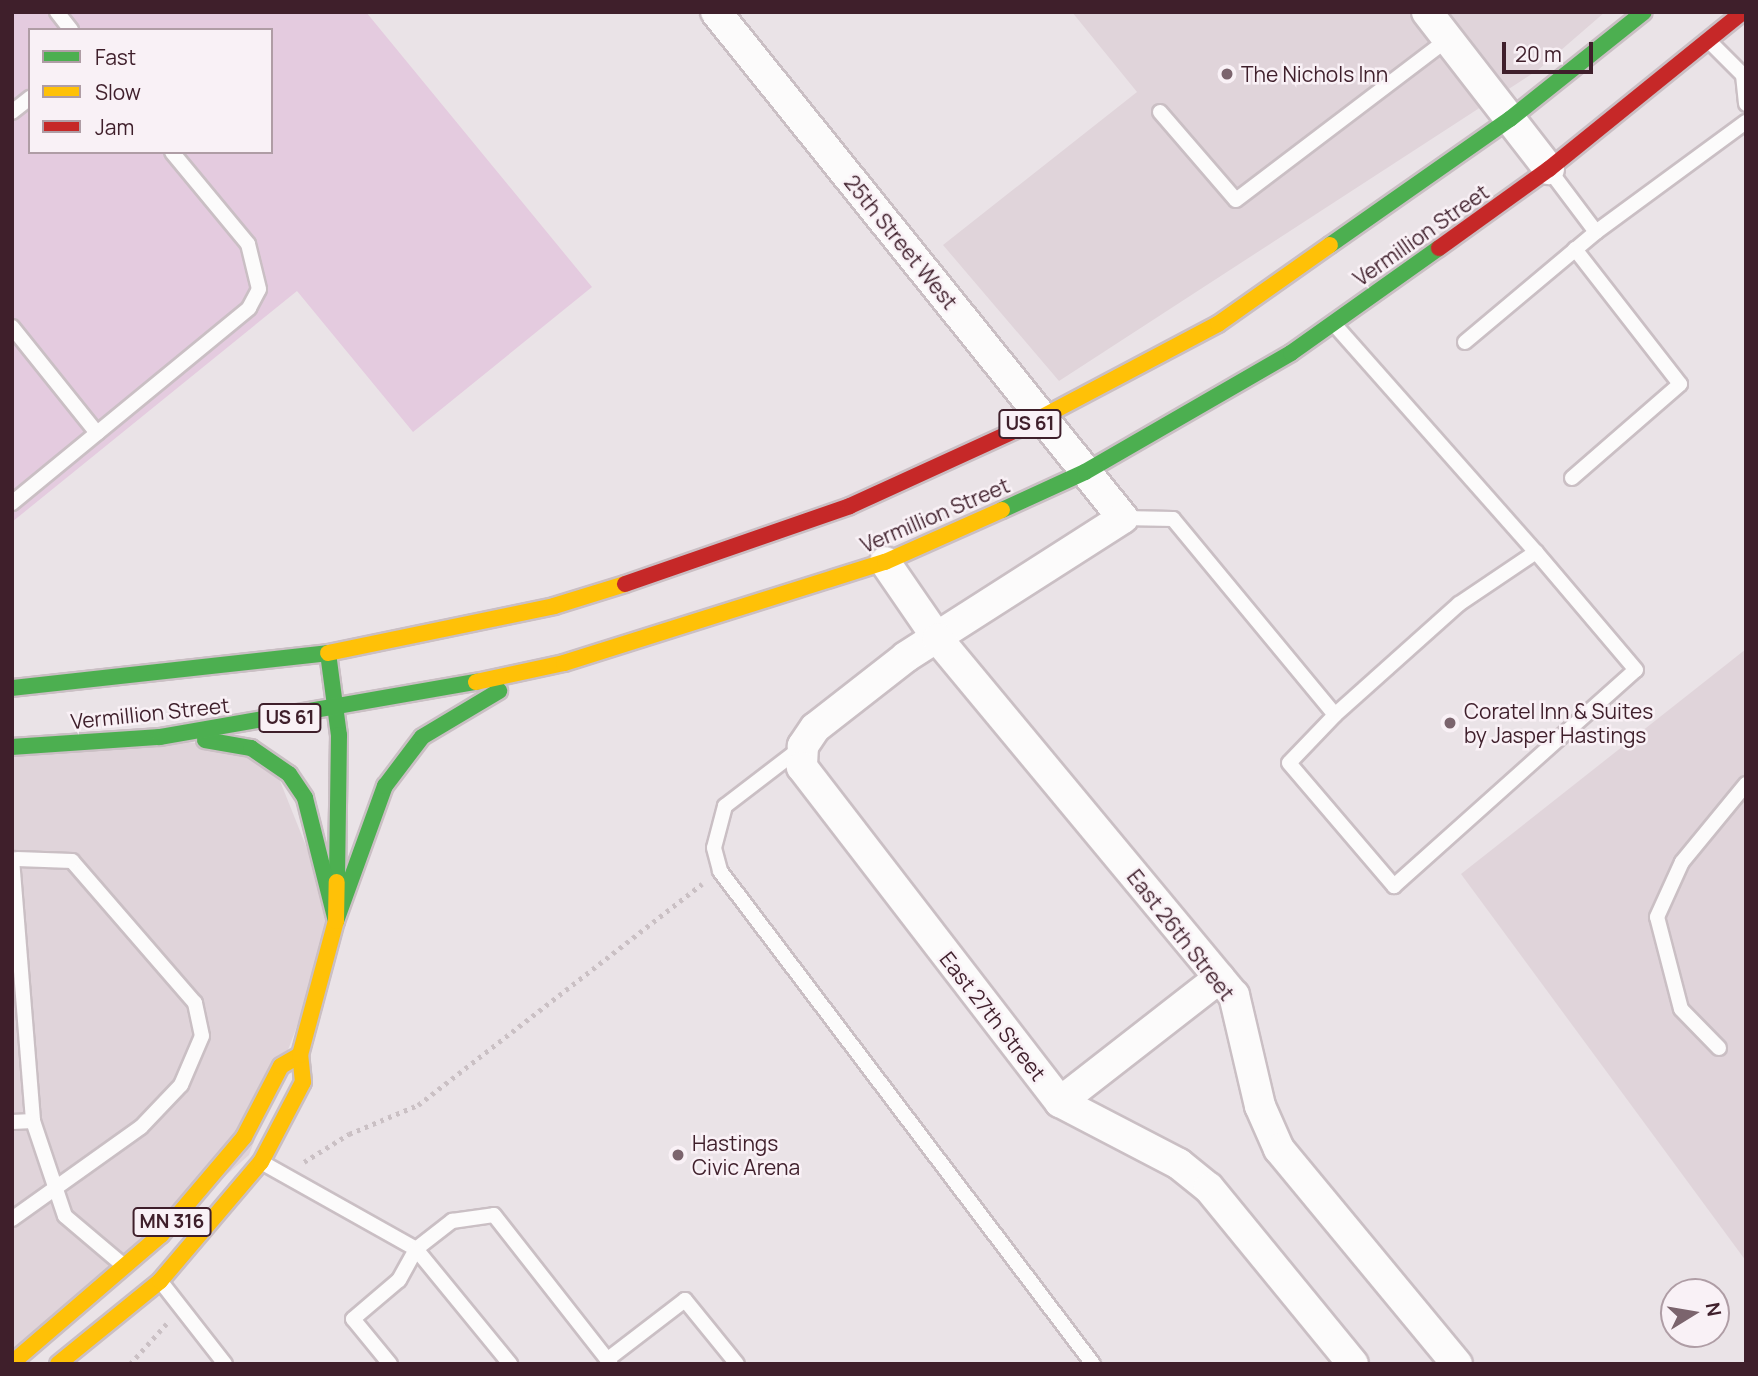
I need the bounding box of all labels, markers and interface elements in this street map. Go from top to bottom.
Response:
legend [28,28,273,154]
scale bar [1506,28,1597,72]
text: 20 m [1515,40,1562,68]
text: Fast [95,43,136,71]
place label: The Nichols Inn [1241,61,1388,87]
marker: The Nichols Inn [1219,66,1235,82]
text: Slow [95,78,141,106]
text: Jam [95,113,134,141]
street label: 25th Street West [839,170,963,314]
street label: Vermillion Street [1348,179,1494,291]
road number: US 61 [997,408,1063,440]
street label: Vermillion Street [857,472,1013,558]
street label: Vermillion Street [69,692,231,734]
place label: Coratel Inn & Suites by Jasper Hastings [1464,698,1653,748]
road number: US 61 [257,702,323,734]
marker: Coratel Inn & Suites by Jasper Hastings [1442,715,1458,731]
street label: East 26th Street [1122,865,1240,1005]
street label: East 27th Street [935,947,1051,1085]
place label: Hastings Civic Arena [692,1130,800,1180]
marker: Hastings Civic Arena [670,1147,686,1163]
road number: MN 316 [132,1206,212,1238]
north arrow [1660,1278,1730,1348]
text: N [1700,1300,1728,1319]

